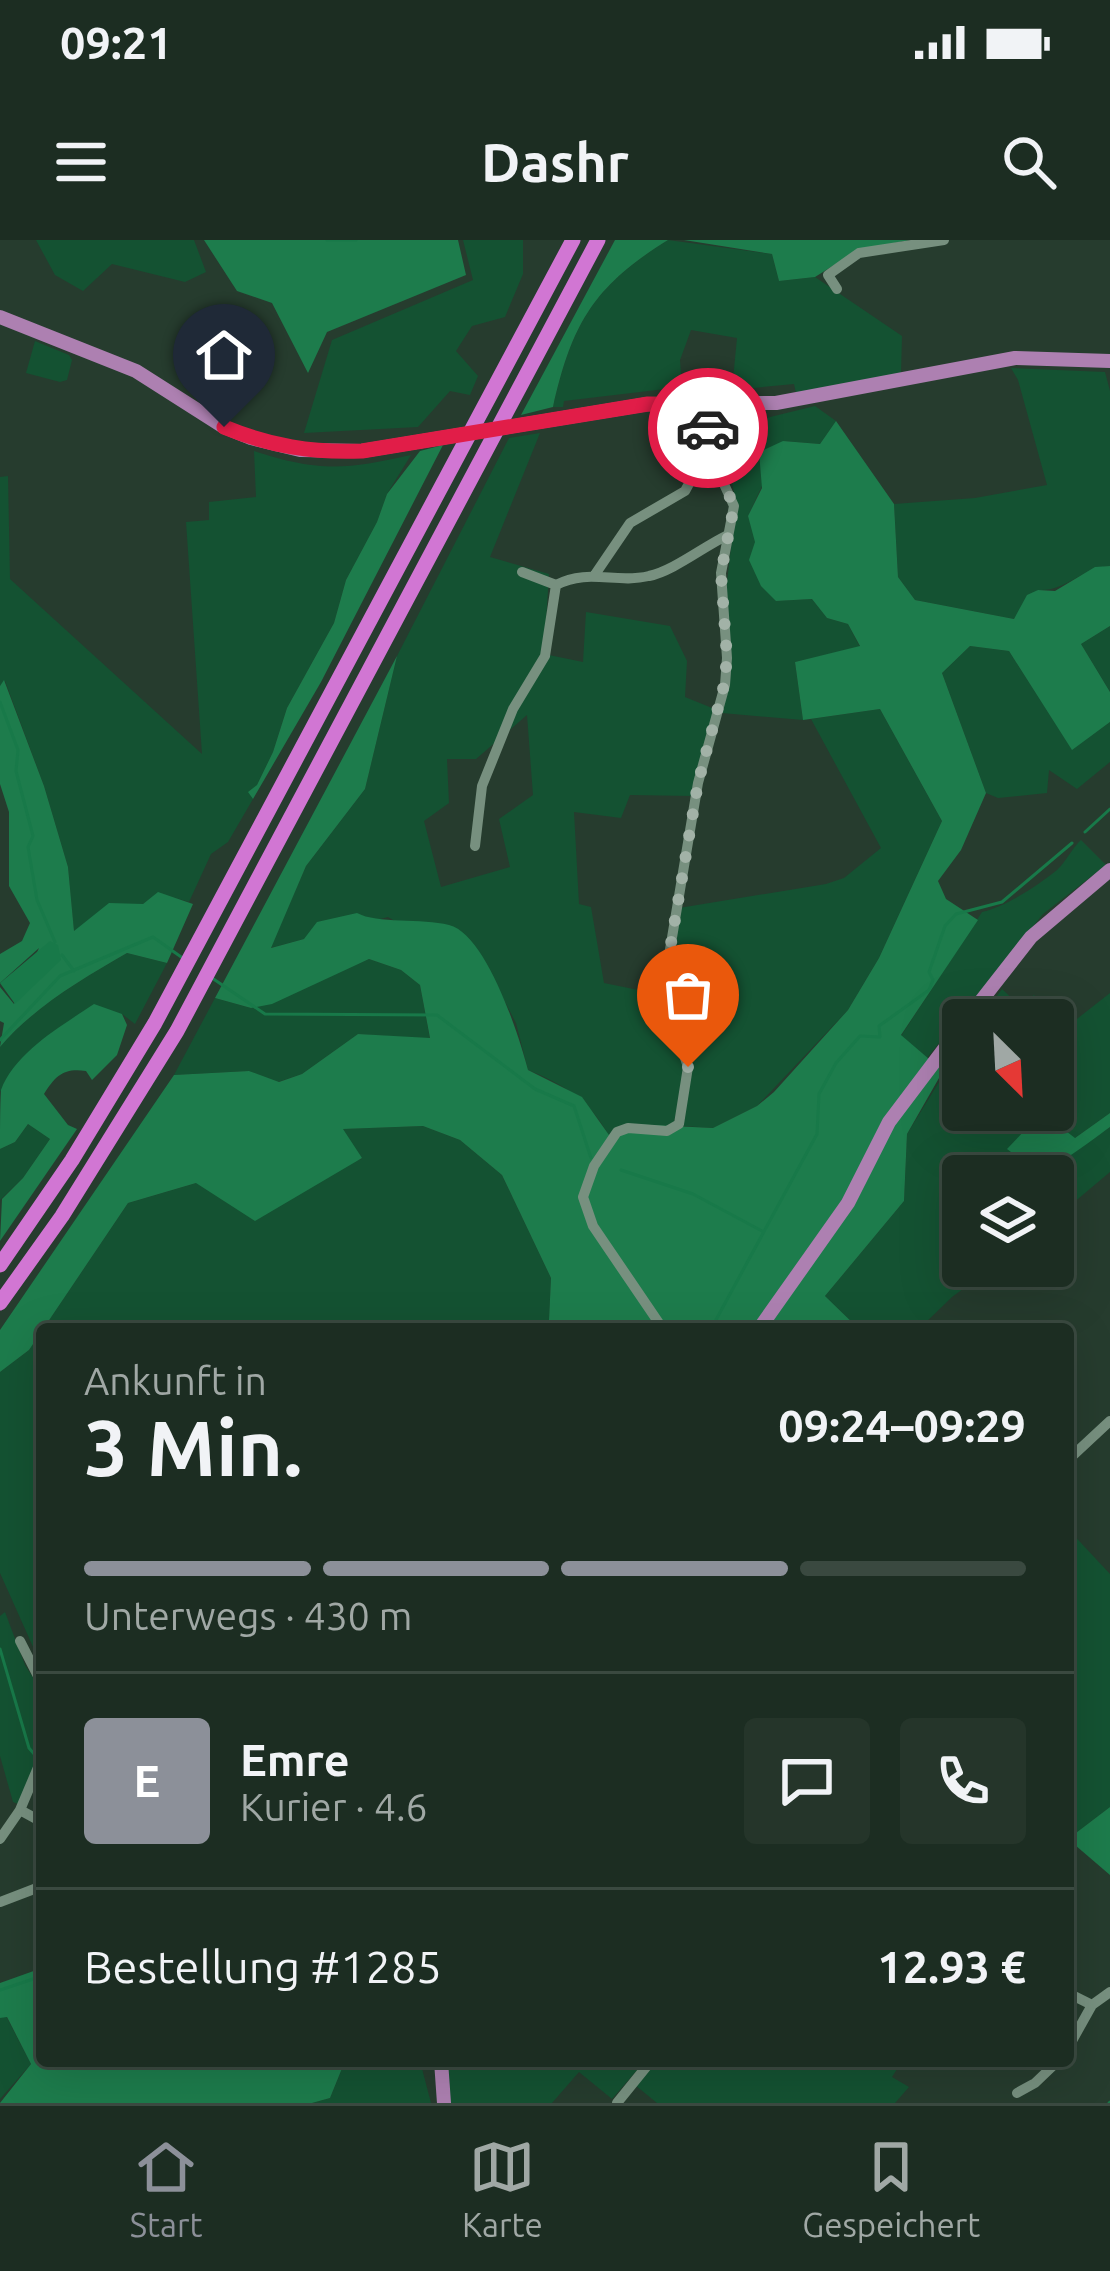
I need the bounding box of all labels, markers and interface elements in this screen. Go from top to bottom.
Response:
text: 09:21 [60,17,173,68]
icon: menu [48,129,114,195]
icon: search [996,129,1062,195]
text: Dashr [481,132,629,192]
pin [173,304,275,427]
icon: home [191,322,257,388]
courier [648,368,768,488]
icon: car [675,395,741,461]
pin [637,944,739,1067]
icon: bag [655,962,721,1028]
north arrow [942,999,1074,1131]
map controls [942,999,1074,1287]
button: layers [942,1155,1074,1287]
text: Ankunft in [84,1359,267,1402]
text: 09:24–09:29 [778,1400,1026,1451]
text: 3 Min. [84,1403,302,1491]
text: Unterwegs · 430 m [84,1594,412,1637]
button: chat [744,1718,870,1844]
button: phone [900,1718,1026,1844]
text: Emre [240,1734,350,1785]
text: E [134,1755,160,1806]
text: Kurier · 4.6 [240,1785,427,1828]
text: Bestellung #1285 [84,1941,442,1992]
text: 12.93 € [877,1941,1026,1992]
tab: Start [130,2134,202,2243]
tab: Karte [462,2134,543,2243]
tab: Gespeichert [802,2134,980,2243]

